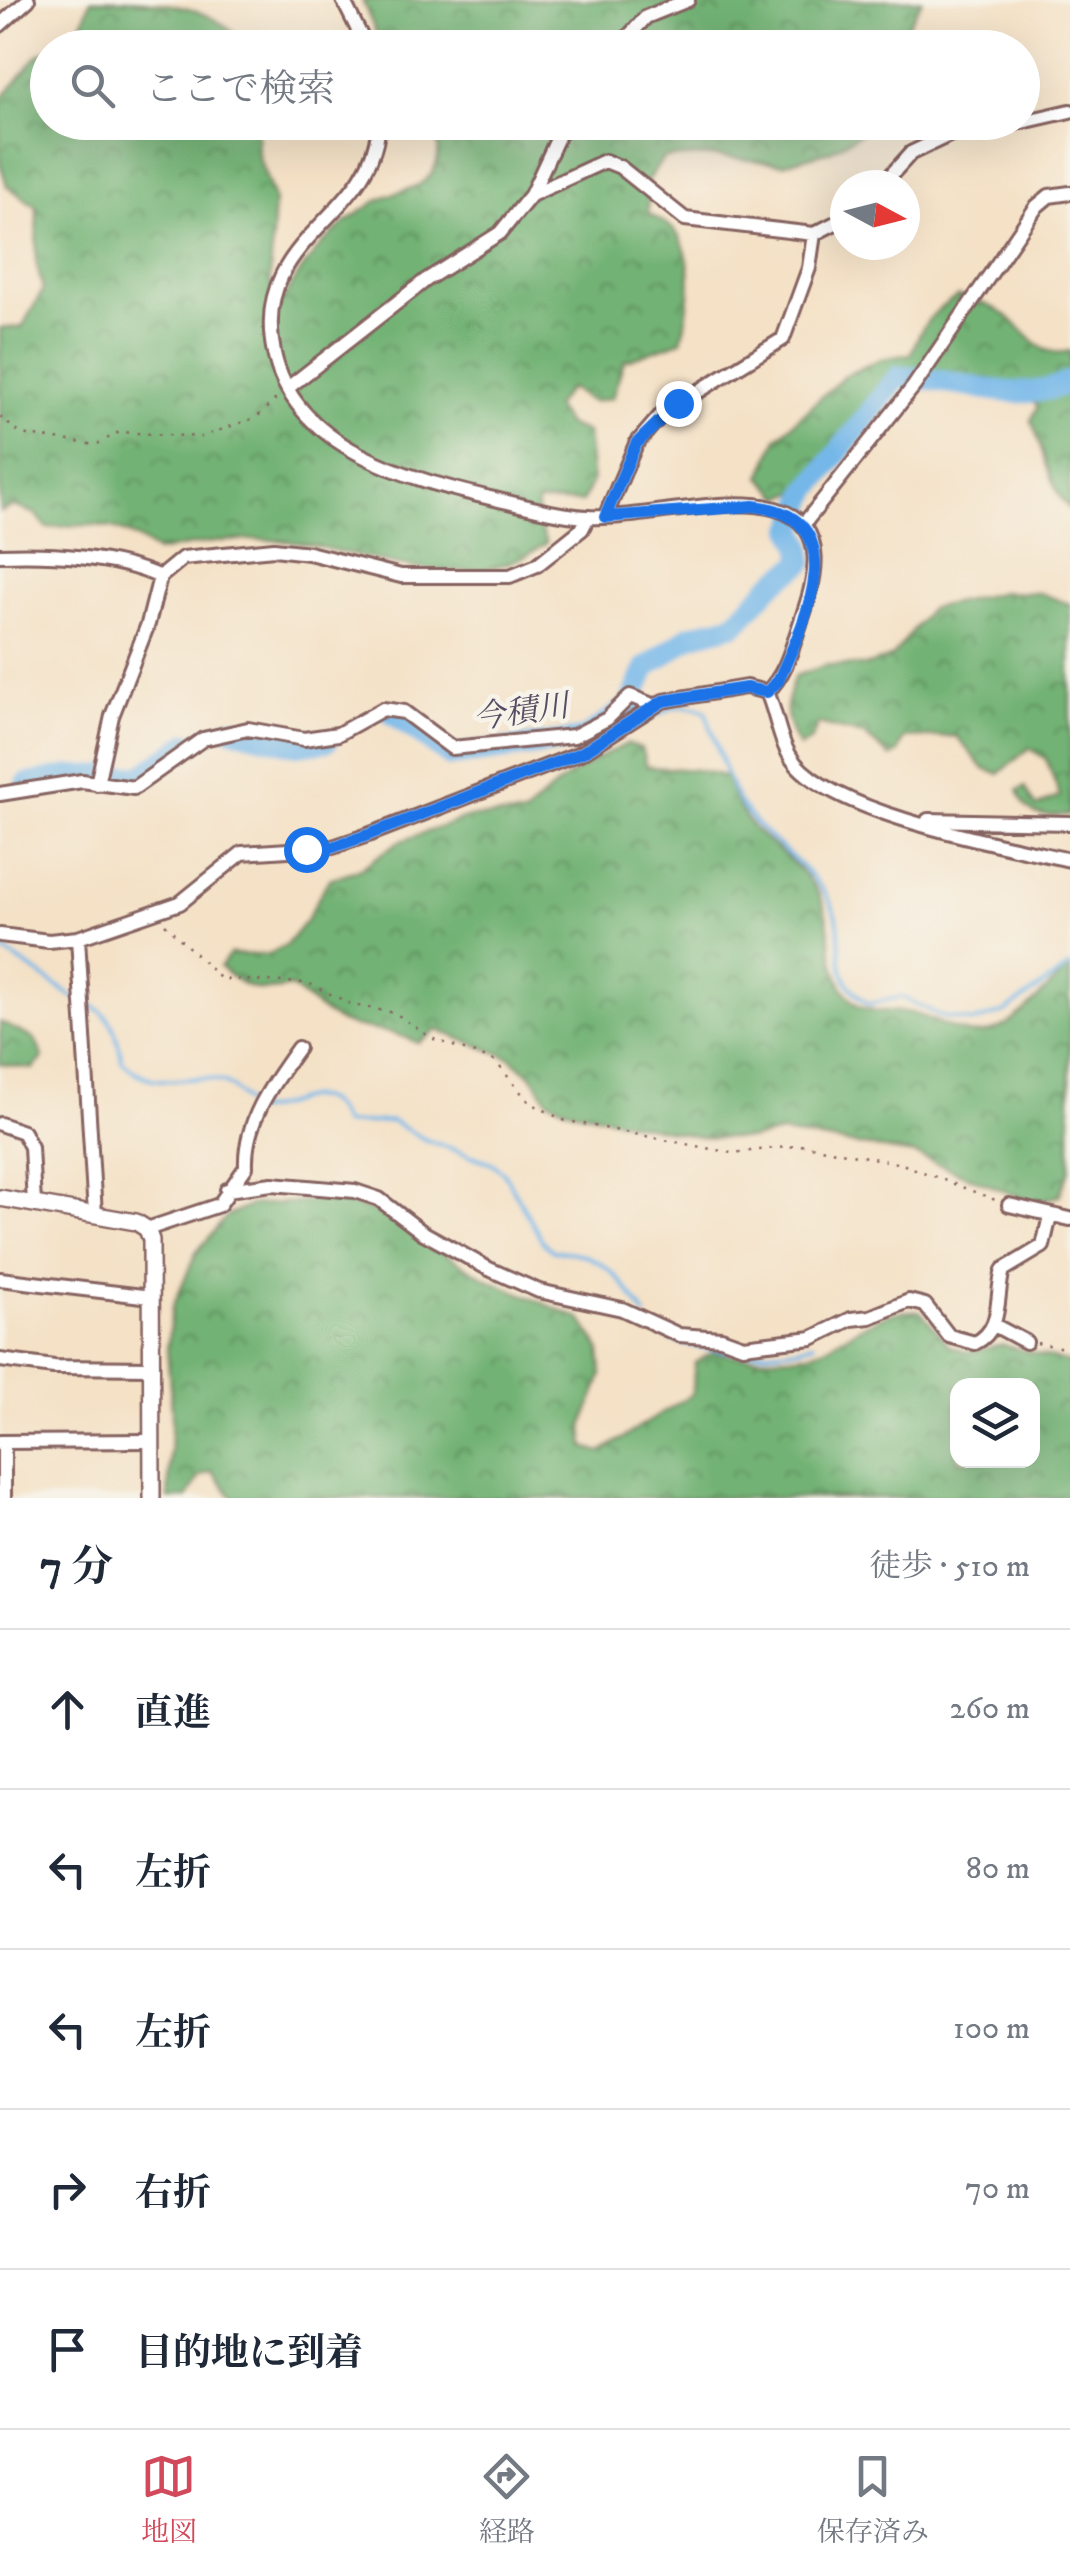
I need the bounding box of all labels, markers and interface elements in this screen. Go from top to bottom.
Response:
search box [30,30,1040,140]
icon: search [65,58,120,113]
text: ここで検索 [145,66,335,114]
north arrow [830,170,920,260]
route end [656,381,702,427]
water label: 今積川 [471,686,574,739]
route start [284,827,330,873]
map controls [950,1378,1040,1468]
button: layers [950,1378,1040,1468]
text: 7 分 [40,1542,113,1594]
text: 徒歩 · 510 m [869,1547,1030,1587]
icon: ahead [40,1682,95,1737]
text: 260 m [950,1689,1030,1729]
text: 直進 [135,1690,211,1738]
icon: left [40,1842,95,1897]
text: 80 m [966,1849,1030,1889]
text: 左折 [135,1850,211,1898]
icon: left [40,2002,95,2057]
text: 100 m [953,2009,1030,2049]
text: 左折 [135,2010,211,2058]
icon: right [40,2162,95,2217]
text: 70 m [965,2169,1030,2209]
text: 右折 [135,2170,211,2218]
icon: arrive [40,2322,95,2377]
text: 目的地に到着 [135,2330,363,2378]
tab: 地図 [141,2449,197,2550]
tab: 経路 [479,2449,535,2550]
tab: 保存済み [817,2449,929,2550]

